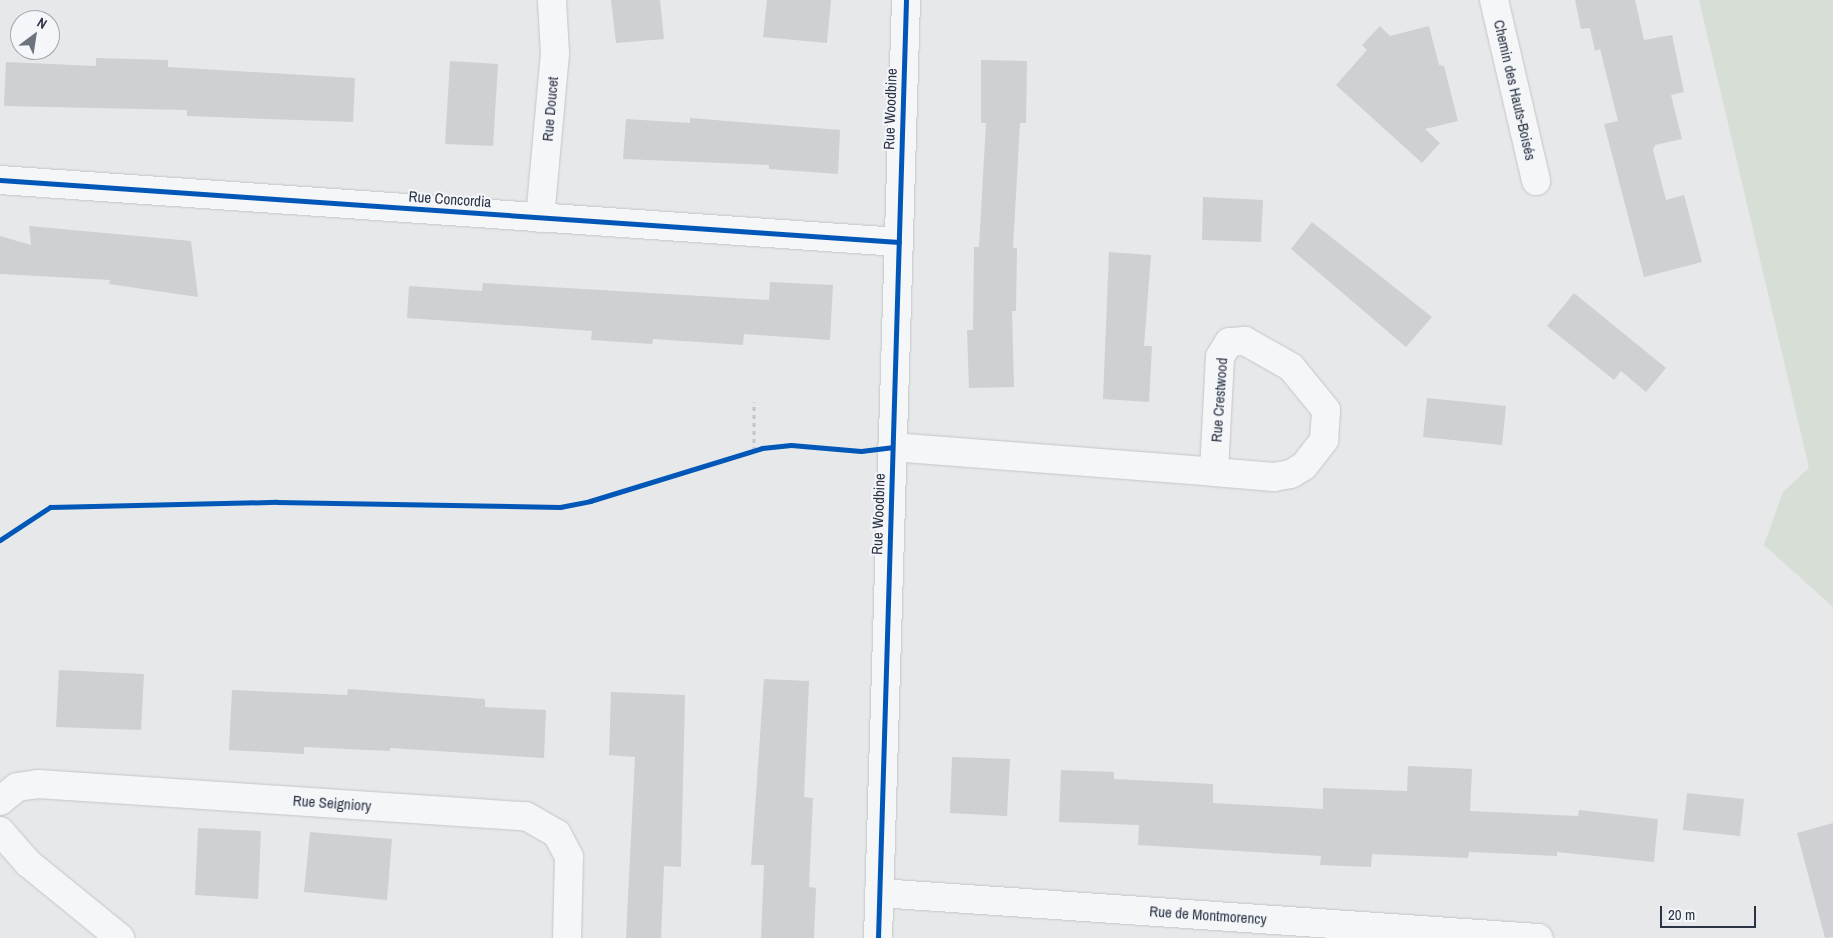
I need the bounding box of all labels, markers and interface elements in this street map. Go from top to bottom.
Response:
north arrow [10,10,60,60]
text: N [34,13,50,33]
street label: Chemin des Hauts-Boisés [1490,18,1540,162]
street label: Rue Woodbine [880,68,900,150]
street label: Rue Doucet [538,76,562,142]
street label: Rue Concordia [408,187,492,211]
street label: Rue Crestwood [1207,357,1231,443]
street label: Rue Woodbine [868,473,888,555]
street label: Rue Seigniory [292,791,372,815]
scale bar [1663,896,1759,928]
street label: Rue de Montmorency [1149,902,1267,928]
text: 20 m [1668,904,1695,925]

